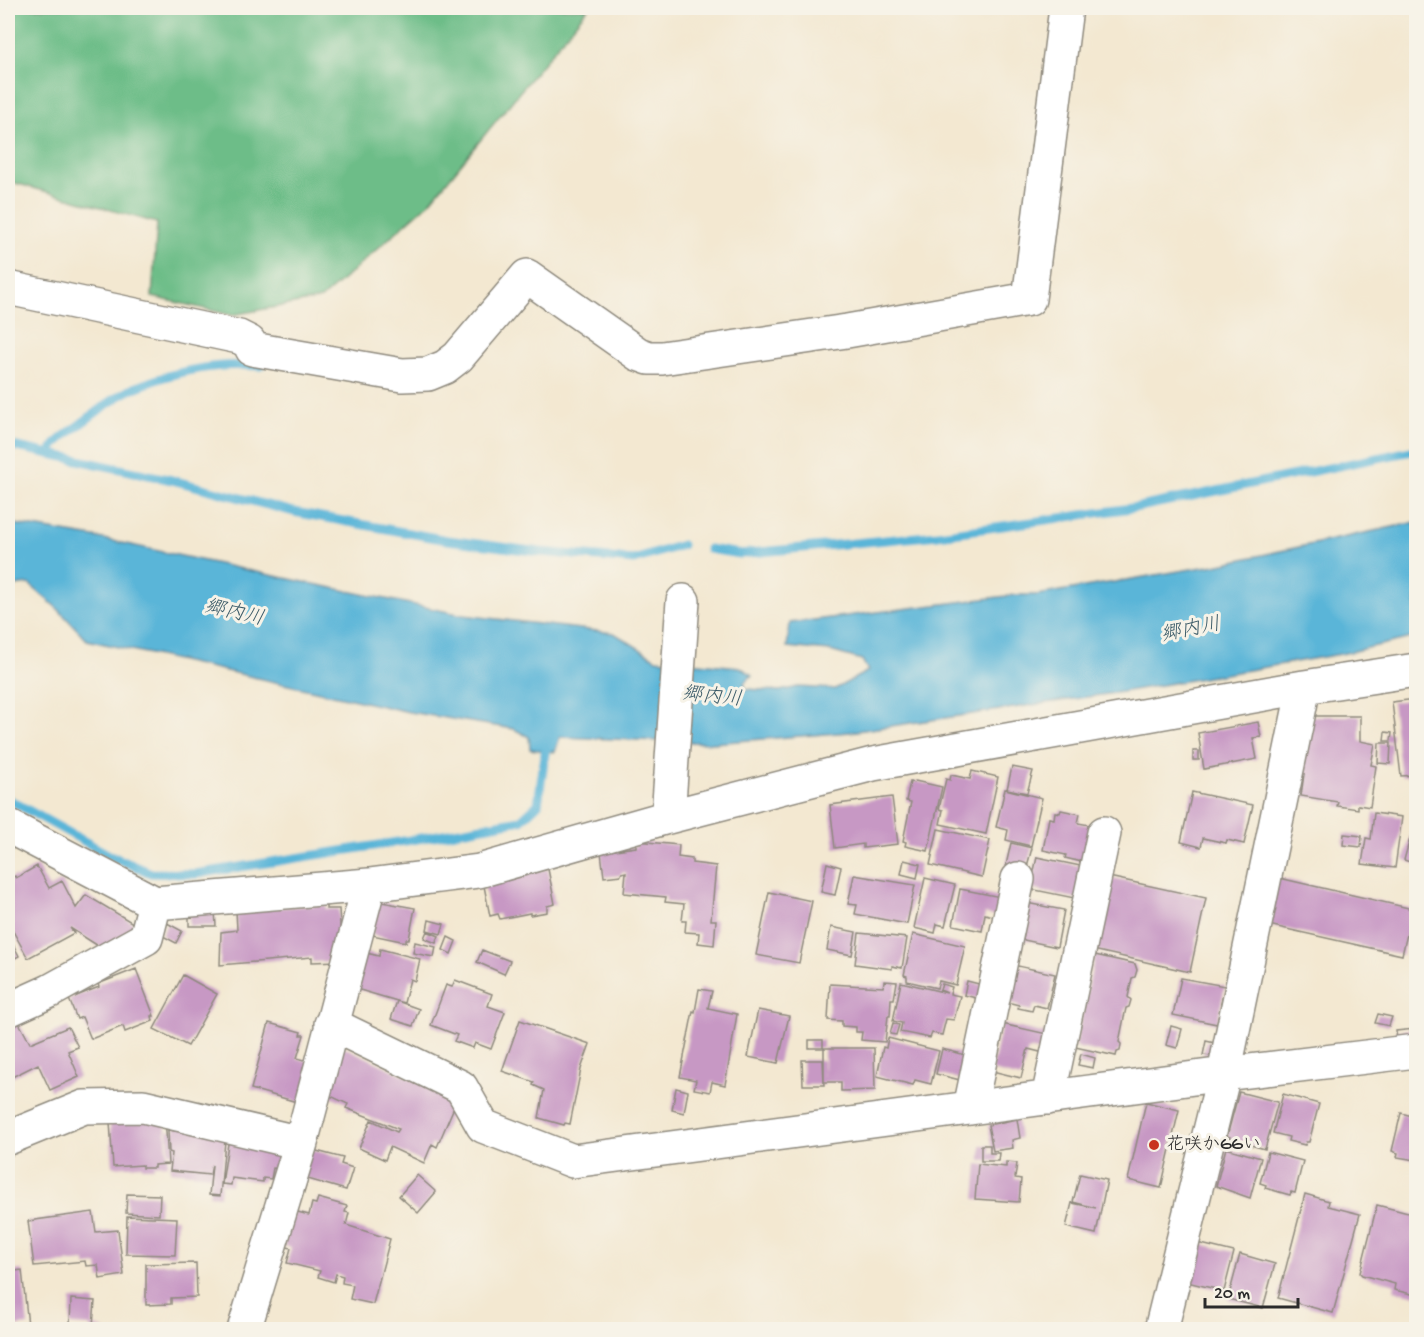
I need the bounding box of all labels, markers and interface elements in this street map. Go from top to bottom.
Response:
water label: 郷内川 [202,595,266,632]
water label: 郷内川 [1159,613,1223,648]
water label: 郷内川 [681,682,743,713]
place label: 花咲かGGい [1166,1134,1261,1156]
marker: 花咲かGGい [1147,1138,1161,1152]
scale bar [1205,1271,1298,1309]
text: 20 m [1214,1284,1250,1305]

